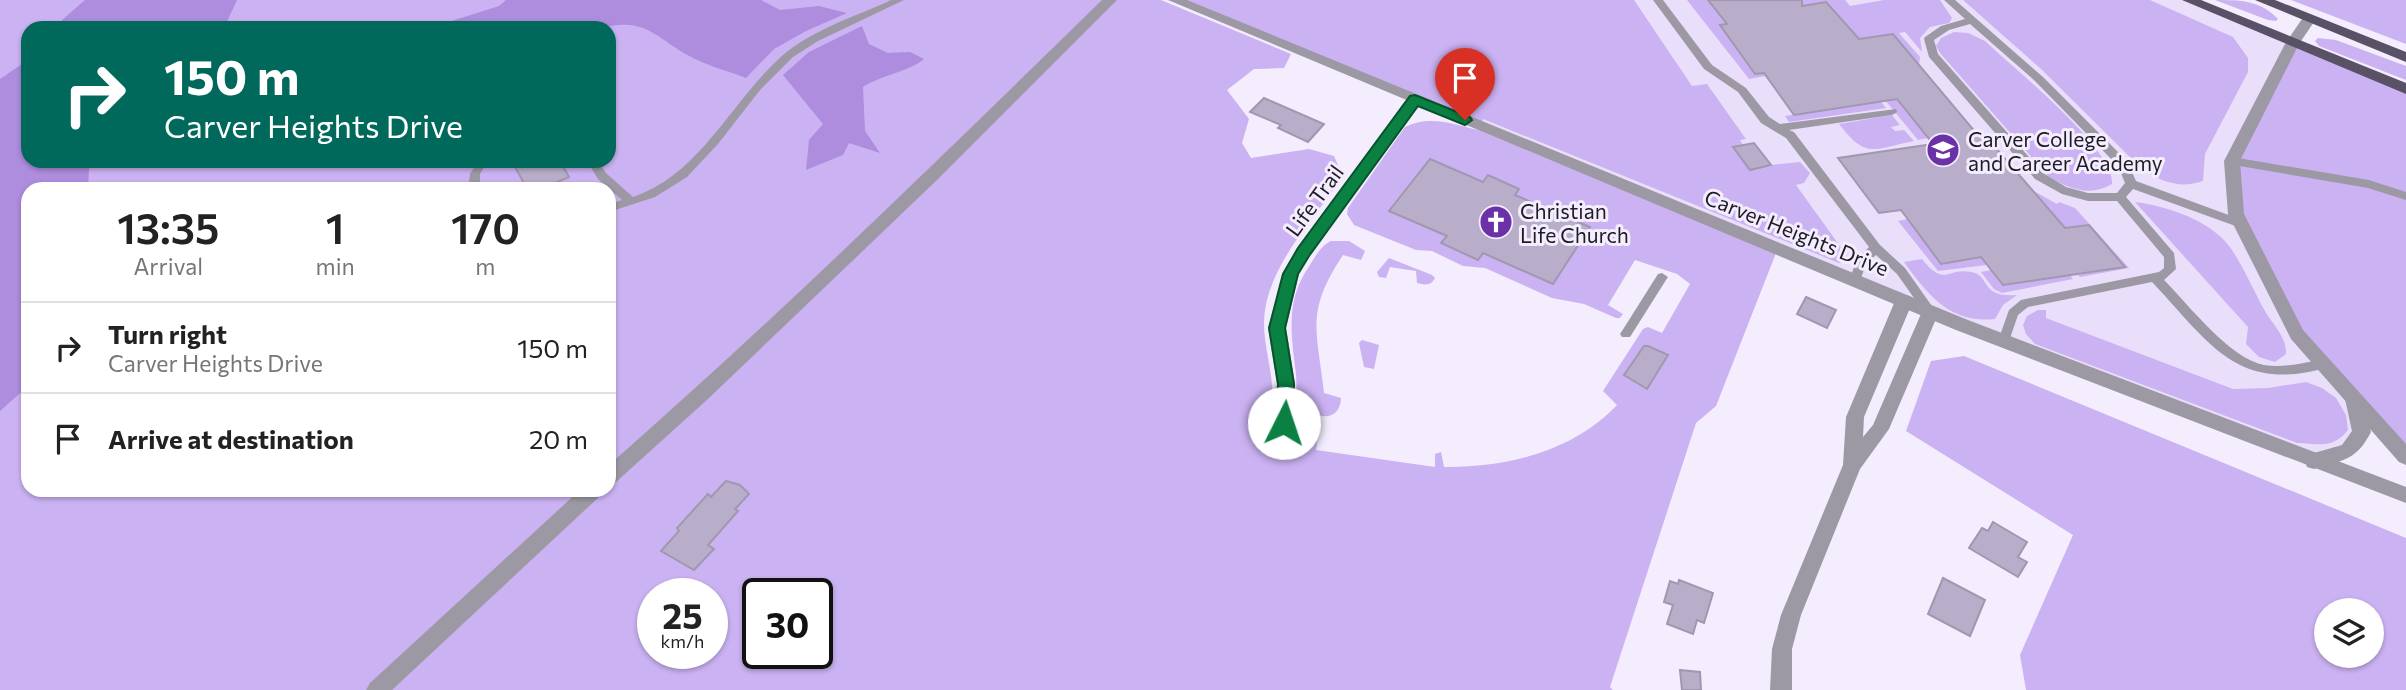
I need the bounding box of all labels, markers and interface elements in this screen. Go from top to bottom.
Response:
text: 150 m [164,45,299,105]
pin [1435,48,1495,120]
icon: right [49,49,140,140]
icon: arrive [1446,59,1484,97]
text: Carver Heights Drive [164,105,463,145]
place label: Carver College and Career Academy [1968,126,2163,175]
school or university icon: Carver College and Career Academy [1924,131,1962,169]
street label: Life Trail [1280,160,1348,240]
street label: Carver Heights Drive [1701,184,1893,280]
place label: Christian Life Church [1520,198,1629,247]
text: 13:35 [117,201,219,253]
text: 1 [326,201,345,253]
text: 170 [451,201,520,253]
church icon: Christian Life Church [1477,203,1515,241]
text: Arrival [133,252,203,280]
text: min [316,252,355,280]
text: m [475,252,495,280]
text: Turn right [108,318,227,349]
icon: right [49,329,87,367]
text: 150 m [517,332,588,363]
text: Carver Heights Drive [108,349,323,377]
position arrow [1247,386,1321,460]
icon: arrive [49,420,87,458]
text: Arrive at destination [108,423,354,454]
text: 20 m [529,423,588,454]
speed limit sign: 30 [742,578,833,669]
text: 25 [662,593,703,636]
map controls [2314,598,2384,668]
button: layers [2314,598,2384,668]
text: km/h [661,630,704,652]

